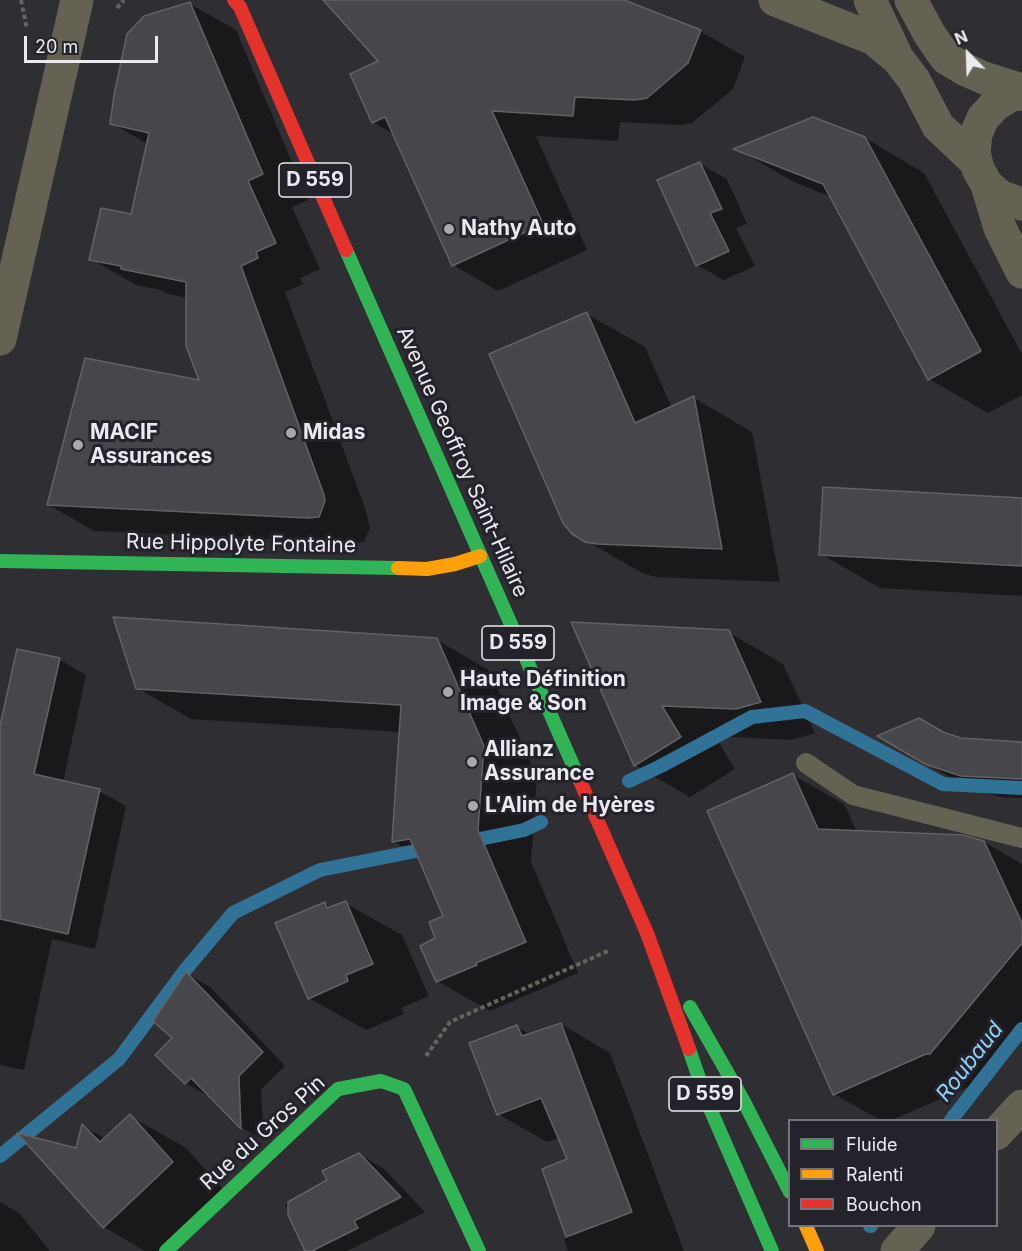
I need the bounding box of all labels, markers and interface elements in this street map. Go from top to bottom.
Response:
scale bar [27,24,160,62]
north arrow [938,24,998,84]
text: N [951,26,970,49]
text: 20 m [35,36,78,57]
road number: D 559 [279,163,351,197]
place label: Nathy Auto [461,216,576,242]
marker: Nathy Auto [442,222,456,236]
street label: Avenue Geoffroy Saint-Hilaire [391,323,533,601]
place label: MACIF Assurances [90,420,212,470]
place label: Midas [303,420,365,446]
marker: Midas [284,426,298,440]
marker: MACIF Assurances [71,438,85,452]
street label: Rue Hippolyte Fontaine [126,529,356,559]
road number: D 559 [482,626,554,660]
place label: Haute Définition Image & Son [460,667,626,717]
marker: Haute Définition Image & Son [441,685,455,699]
place label: Allianz Assurance [484,737,594,787]
marker: Allianz Assurance [465,755,479,769]
place label: L'Alim de Hyères [485,793,655,819]
marker: L'Alim de Hyères [466,799,480,813]
water label: Roubaud [931,1017,1009,1107]
street label: Rue du Gros Pin [195,1070,331,1196]
road number: D 559 [669,1077,741,1111]
legend [788,1119,998,1227]
text: Fluide [846,1134,898,1155]
text: Ralenti [846,1164,903,1185]
text: Bouchon [846,1194,922,1215]

